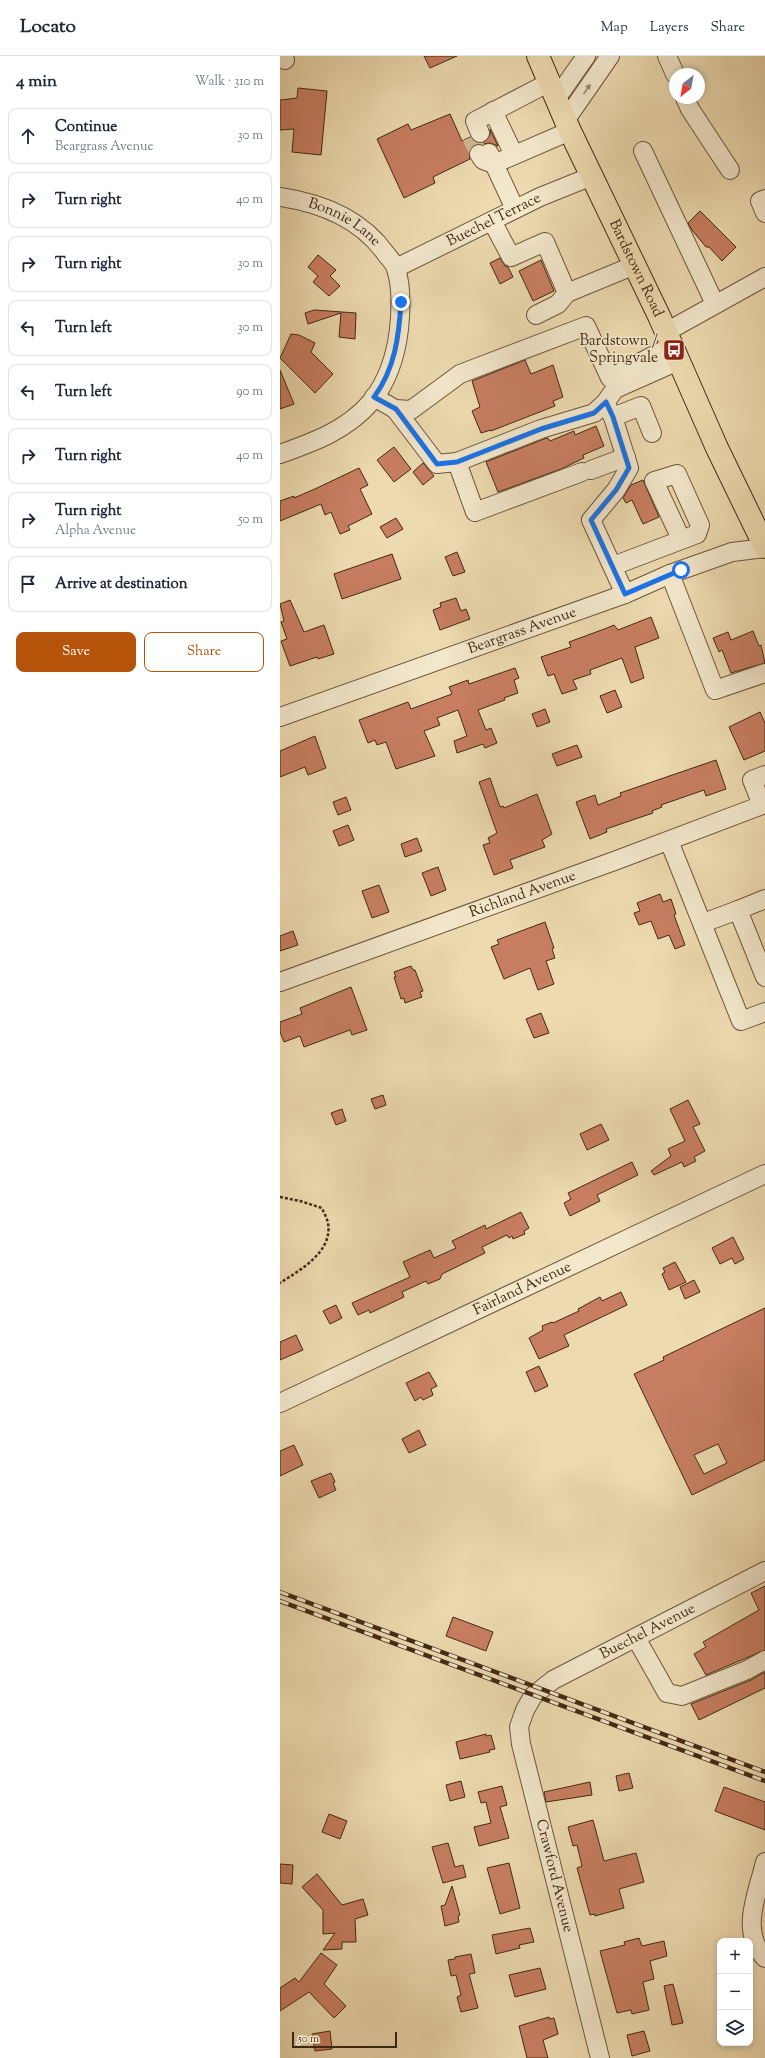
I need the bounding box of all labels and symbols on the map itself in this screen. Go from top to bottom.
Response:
north arrow [669,68,705,104]
one-way arrow [583,84,591,94]
street label: Buechel Terrace [443,188,545,252]
street label: Bonnie Lane [306,193,386,251]
street label: Bardstown Road [604,216,669,321]
route end [392,293,410,311]
place label: Bardstown / Springvale [579,331,658,369]
bus stop icon: Bardstown / Springvale [661,337,687,363]
route start [672,561,690,579]
street label: Beargrass Avenue [465,602,579,660]
street label: Richland Avenue [466,865,579,923]
street label: Fairland Avenue [470,1256,575,1321]
street label: Buechel Avenue [596,1598,699,1665]
street label: Crawford Avenue [530,1817,578,1935]
scale bar [292,2030,397,2049]

